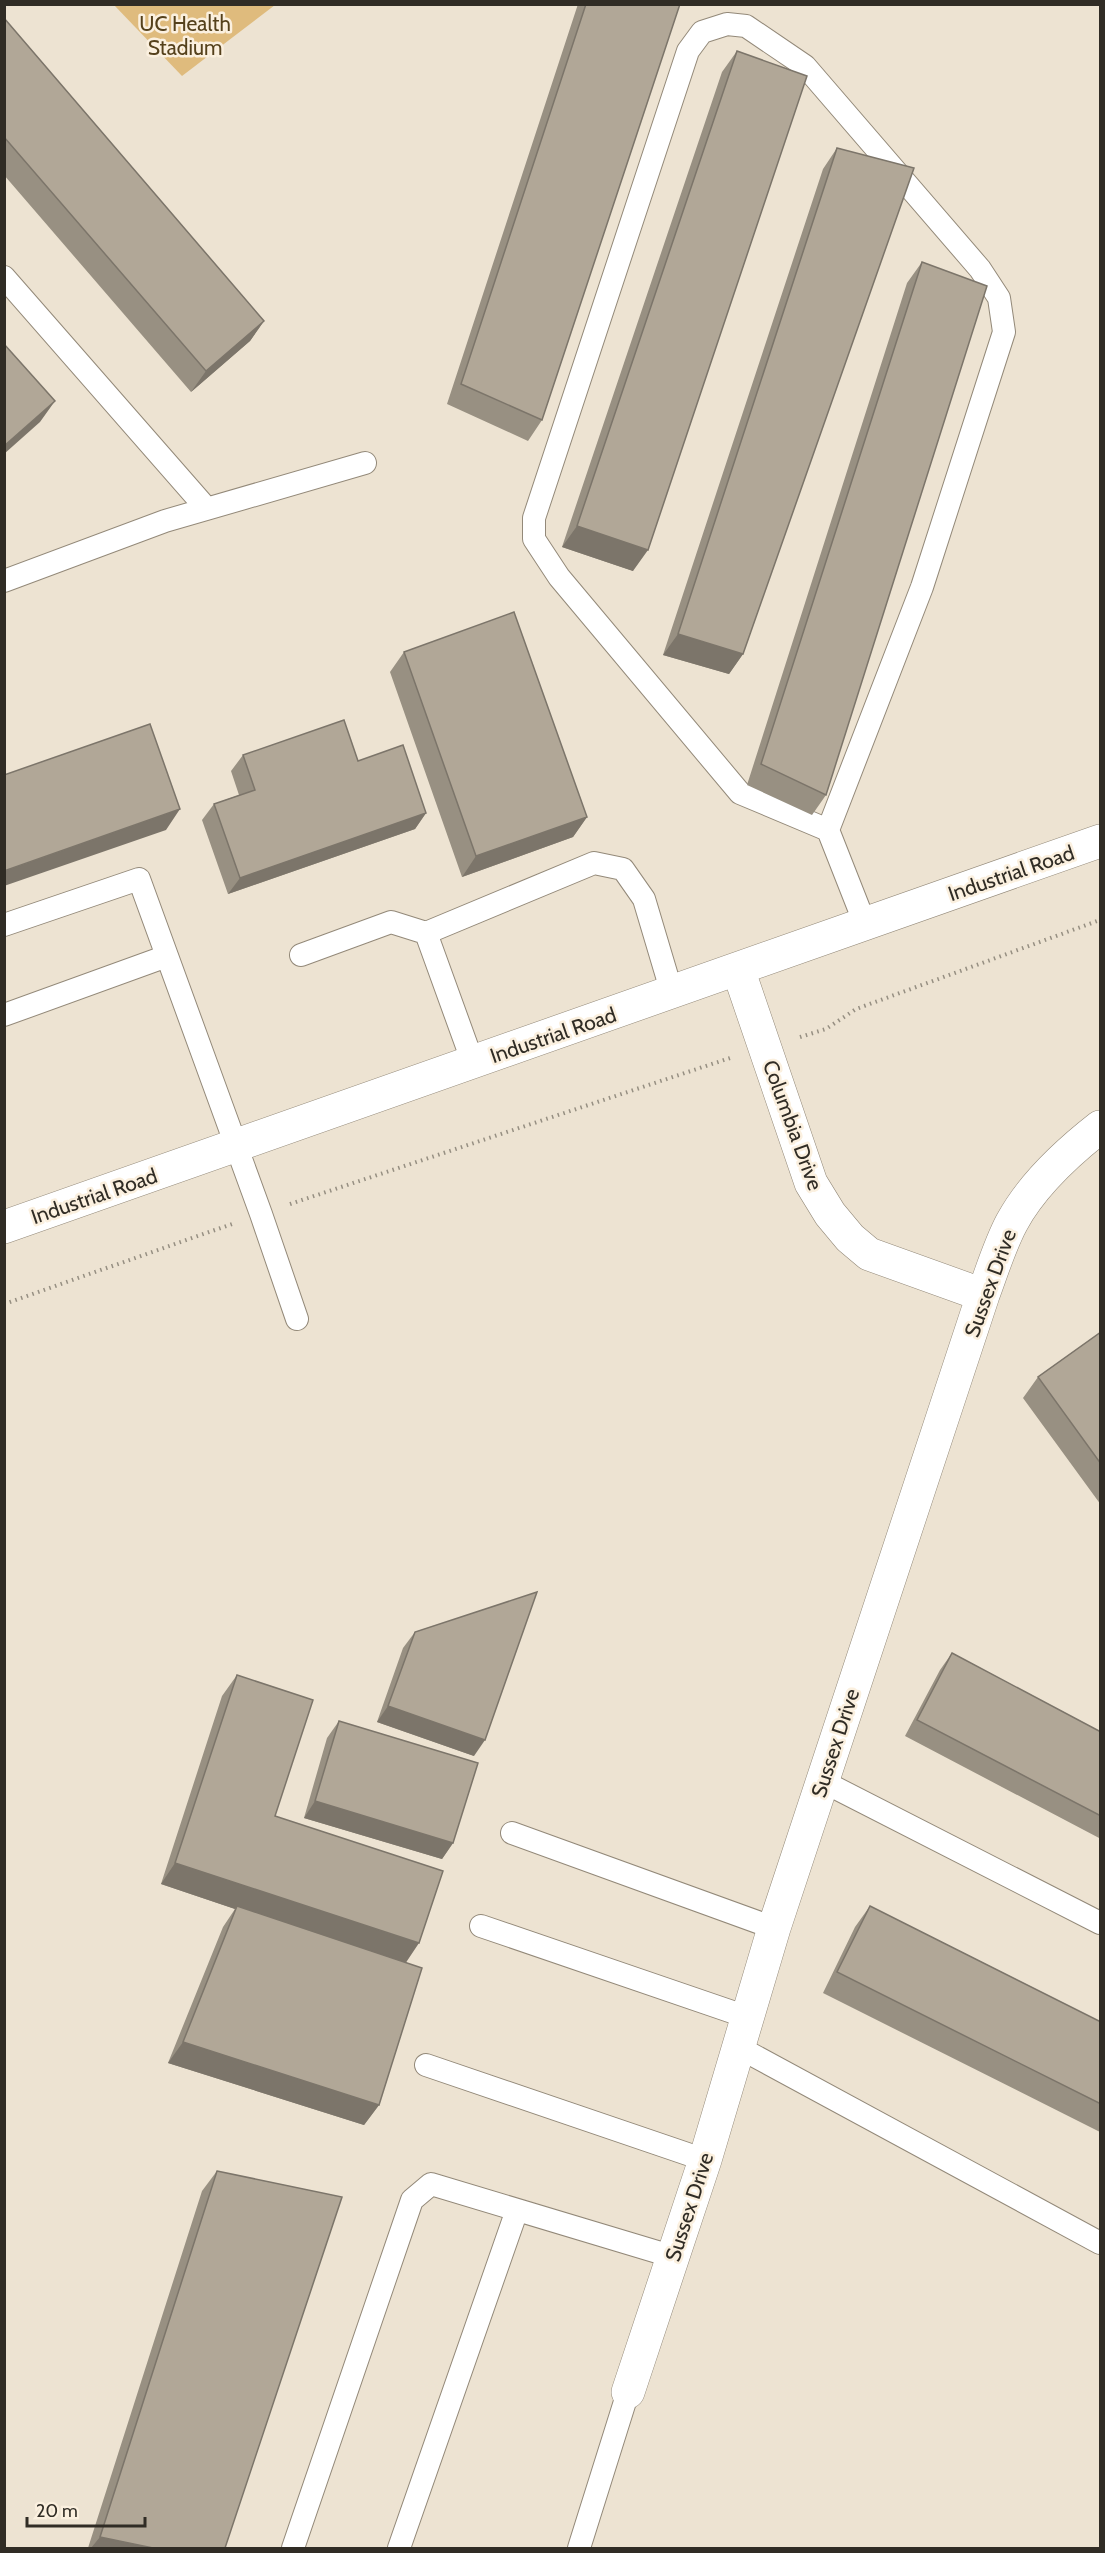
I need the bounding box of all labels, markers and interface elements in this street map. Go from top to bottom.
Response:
park label: UC Health Stadium [139,11,231,60]
street label: Industrial Road [945,840,1077,906]
street label: Industrial Road [487,1002,619,1068]
street label: Columbia Drive [758,1057,828,1194]
street label: Industrial Road [28,1163,160,1229]
street label: Sussex Drive [959,1225,1021,1340]
street label: Sussex Drive [806,1685,864,1801]
street label: Sussex Drive [660,2149,718,2265]
scale bar [27,2490,146,2528]
text: 20 m [36,2500,78,2522]

